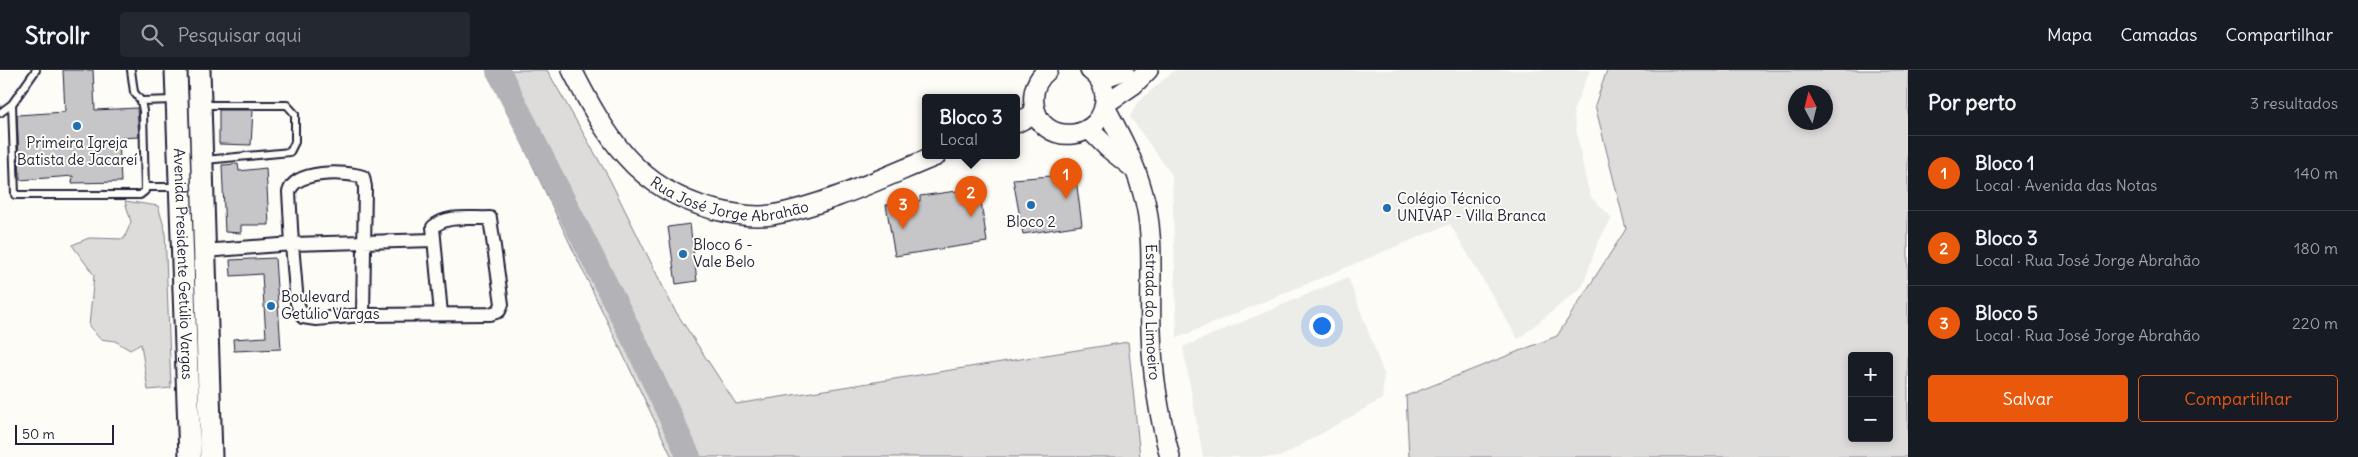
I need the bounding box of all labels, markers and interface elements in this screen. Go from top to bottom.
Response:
search box [120,12,470,57]
text: Strollr [25,20,90,50]
icon: search [138,21,166,49]
text: Pesquisar aqui [178,23,301,47]
text: Mapa [2047,23,2092,46]
text: Camadas [2120,23,2197,46]
text: Compartilhar [2225,23,2333,46]
north arrow [1788,85,1833,130]
text: Por perto [1928,89,2016,116]
text: 3 resultados [2250,93,2338,113]
popup [922,94,1020,159]
text: Bloco 3 [940,105,1002,129]
marker: Primeira Igreja Batista de Jacareí [71,120,83,132]
text: Local [940,129,978,149]
place label: Primeira Igreja Batista de Jacareí [17,133,137,169]
street label: Avenida Presidente Getúlio Vargas [170,148,197,380]
text: Bloco 1 [1975,151,2035,175]
pin: 1 [1050,158,1082,199]
text: 1 [1941,163,1947,183]
text: 140 m [2294,163,2338,183]
street label: Rua José Jorge Abrahão [647,172,811,225]
text: Local · Avenida das Notas [1975,175,2157,195]
pin: 2 [955,176,987,217]
pin: 3 [887,188,919,229]
place label: Colégio Técnico UNIVAP - Villa Branca [1397,189,1546,225]
marker: Bloco 2 [1025,199,1037,211]
marker: Colégio Técnico UNIVAP - Villa Branca [1381,202,1393,214]
place label: Bloco 2 [1006,212,1056,231]
text: Bloco 3 [1975,226,2038,250]
place label: Bloco 6 - Vale Belo [693,235,755,271]
text: 2 [1940,238,1948,258]
text: 180 m [2294,238,2338,258]
street label: Estrada do Limoeiro [1142,244,1165,381]
marker: Bloco 6 - Vale Belo [677,248,689,260]
text: Local · Rua José Jorge Abrahão [1975,250,2200,270]
place label: Boulevard Getúlio Vargas [281,287,380,323]
marker: Boulevard Getúlio Vargas [265,300,277,312]
text: Bloco 5 [1975,301,2038,325]
your location [1309,313,1335,339]
text: 3 [1939,313,1949,333]
text: 220 m [2292,313,2338,333]
text: Local · Rua José Jorge Abrahão [1975,325,2200,345]
map controls [1848,352,1893,442]
button: + [1848,352,1893,397]
button: Salvar [1928,375,2128,422]
button: Compartilhar [2138,375,2338,422]
button: − [1848,397,1893,442]
scale bar [15,422,114,445]
text: 50 m [22,425,55,443]

